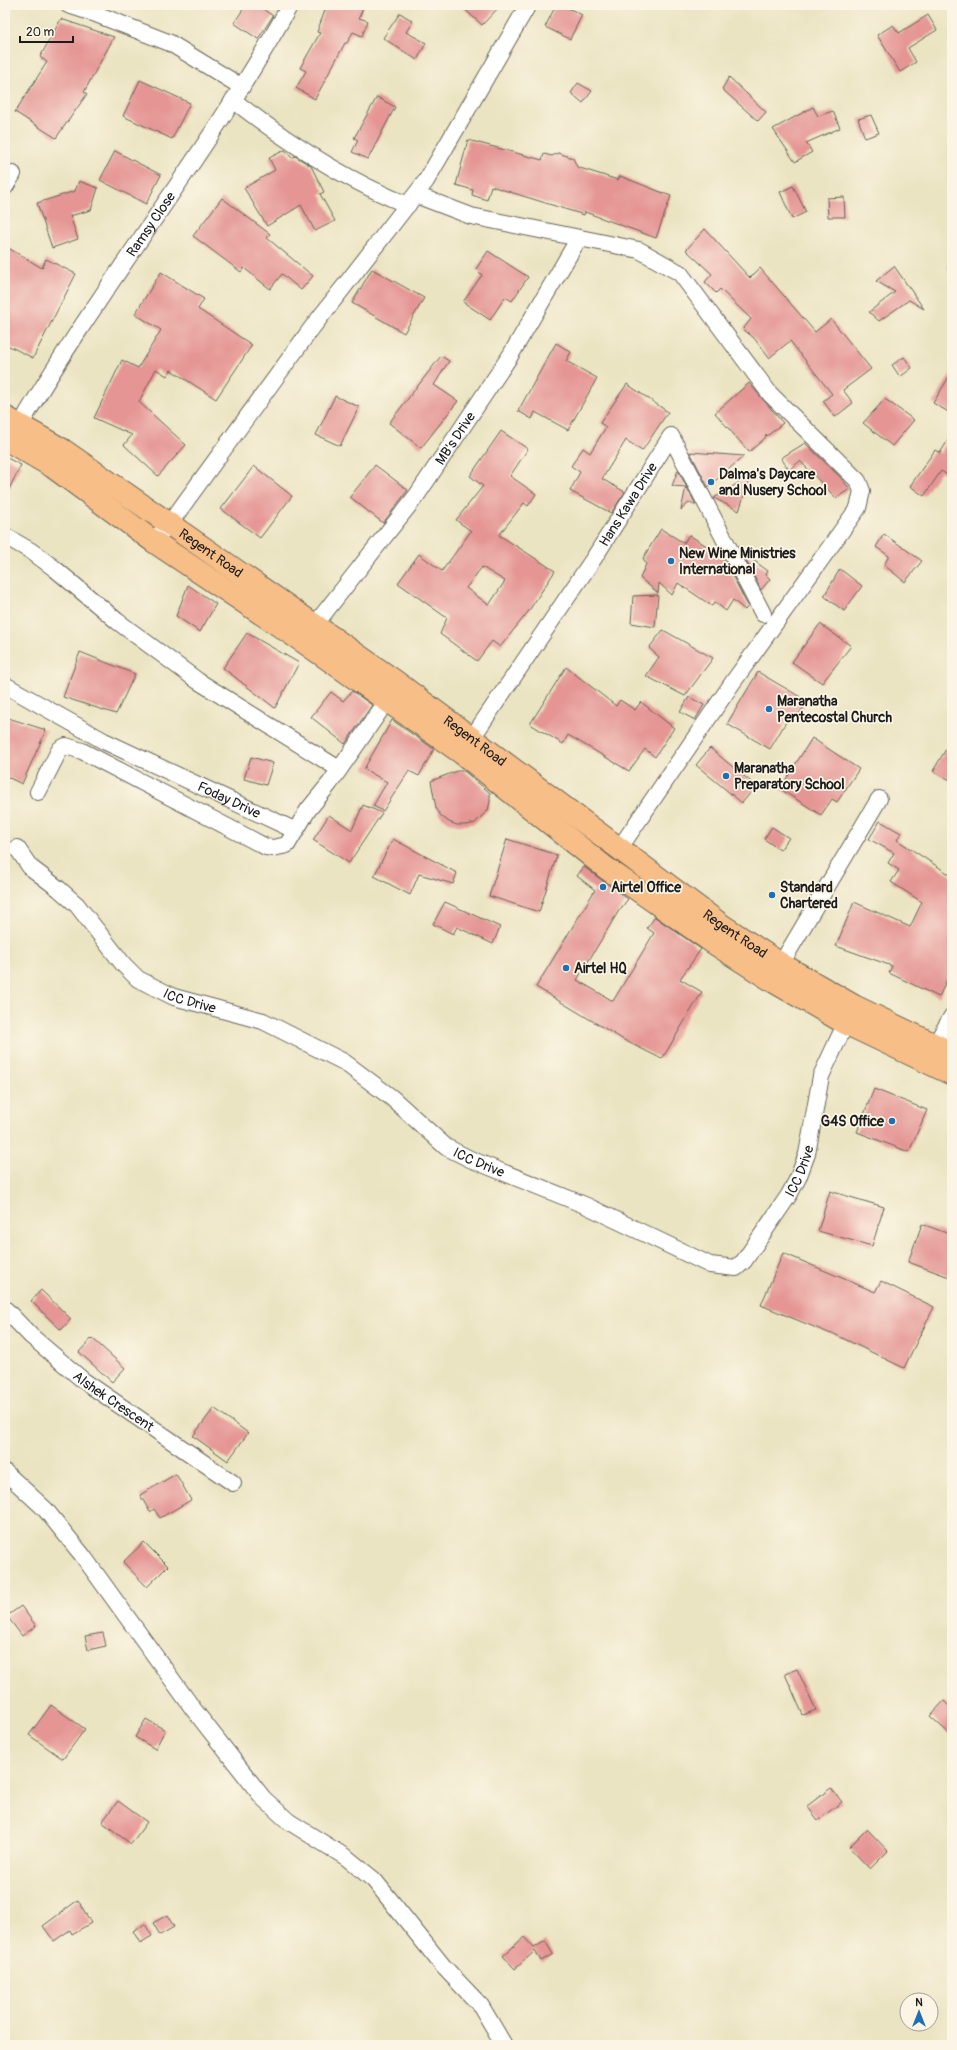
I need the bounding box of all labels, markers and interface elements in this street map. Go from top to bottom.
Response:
scale bar [20,18,73,44]
text: 20 m [26,25,55,40]
street label: Ramsy Close [123,188,179,260]
street label: MB's Drive [431,408,479,468]
street label: Hans Kawa Drive [595,459,661,549]
place label: Dalma's Daycare and Nusery School [719,466,827,499]
marker: Dalma's Daycare and Nusery School [706,477,716,487]
street label: Regent Road [176,525,246,581]
place label: New Wine Ministries International [679,545,796,578]
marker: New Wine Ministries International [666,556,676,566]
place label: Maranatha Pentecostal Church [777,693,892,726]
marker: Maranatha Pentecostal Church [764,704,774,714]
street label: Regent Road [440,712,510,770]
place label: Maranatha Preparatory School [734,760,845,793]
marker: Maranatha Preparatory School [721,771,731,781]
street label: Foday Drive [195,778,264,822]
place label: Airtel Office [611,879,682,896]
place label: Standard Chartered [780,879,838,912]
marker: Airtel Office [598,882,608,892]
marker: Standard Chartered [767,890,777,900]
street label: Regent Road [700,906,771,961]
place label: Airtel HQ [574,960,627,977]
marker: Airtel HQ [561,963,571,973]
street label: ICC Drive [160,985,218,1017]
place label: G4S Office [821,1113,885,1130]
marker: G4S Office [887,1116,897,1126]
street label: ICC Drive [450,1144,507,1181]
street label: ICC Drive [781,1144,817,1200]
street label: Alshek Crescent [70,1367,158,1435]
north arrow [899,1992,939,2032]
text: N [915,1996,923,2009]

